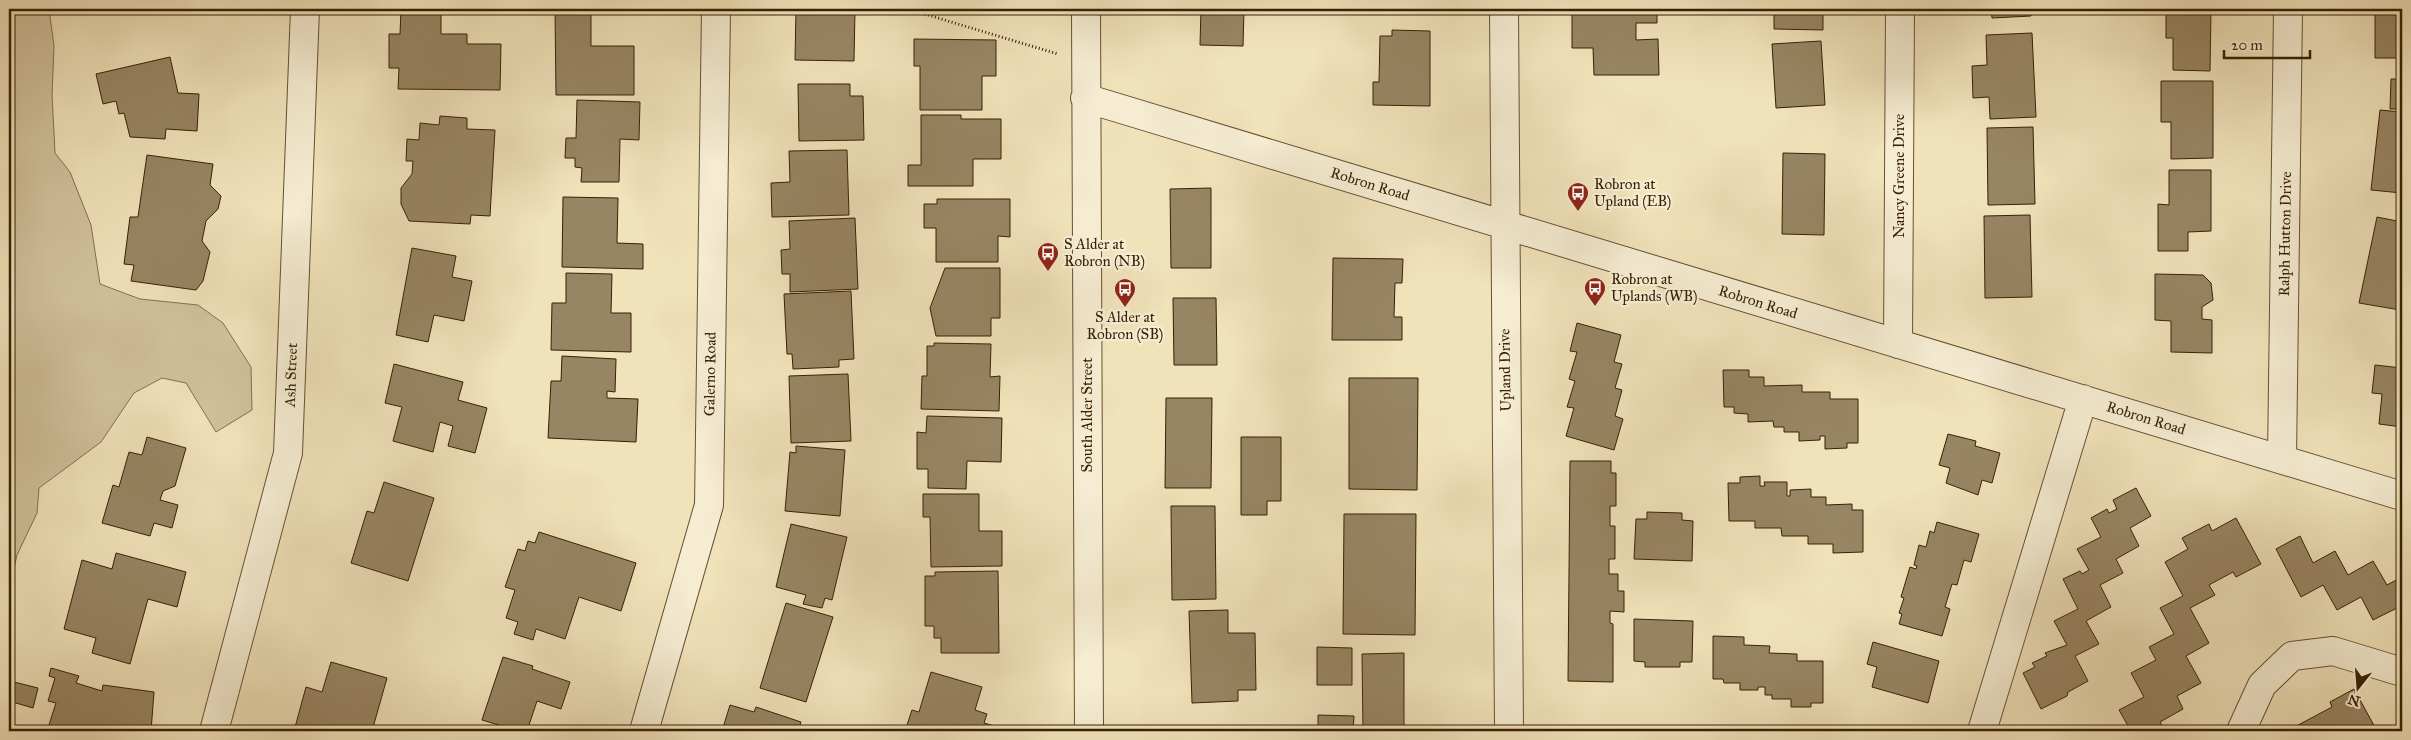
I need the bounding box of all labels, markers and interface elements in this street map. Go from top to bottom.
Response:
scale bar [2224,28,2310,60]
text: 20 m [2231,36,2263,54]
street label: Nancy Greene Drive [1890,114,1908,238]
street label: Robron Road [1328,163,1412,205]
street label: Ralph Hutton Drive [2275,171,2295,297]
place label: Robron at Upland (EB) [1594,175,1671,211]
bus stop icon: Robron at Upland (EB) [1566,181,1590,212]
place label: S Alder at Robron (NB) [1064,235,1145,271]
bus stop icon: S Alder at Robron (NB) [1036,241,1060,272]
place label: Robron at Uplands (WB) [1611,270,1697,306]
bus stop icon: Robron at Uplands (WB) [1583,276,1607,307]
bus stop icon: S Alder at Robron (SB) [1113,277,1137,308]
street label: Robron Road [1716,281,1800,323]
place label: S Alder at Robron (SB) [1087,308,1163,344]
street label: Upland Drive [1495,328,1515,412]
street label: Galerno Road [700,331,720,416]
street label: Ash Street [281,342,301,408]
street label: South Alder Street [1078,357,1096,473]
street label: Robron Road [2104,397,2188,439]
north arrow [2334,662,2384,712]
text: N [2346,690,2363,710]

